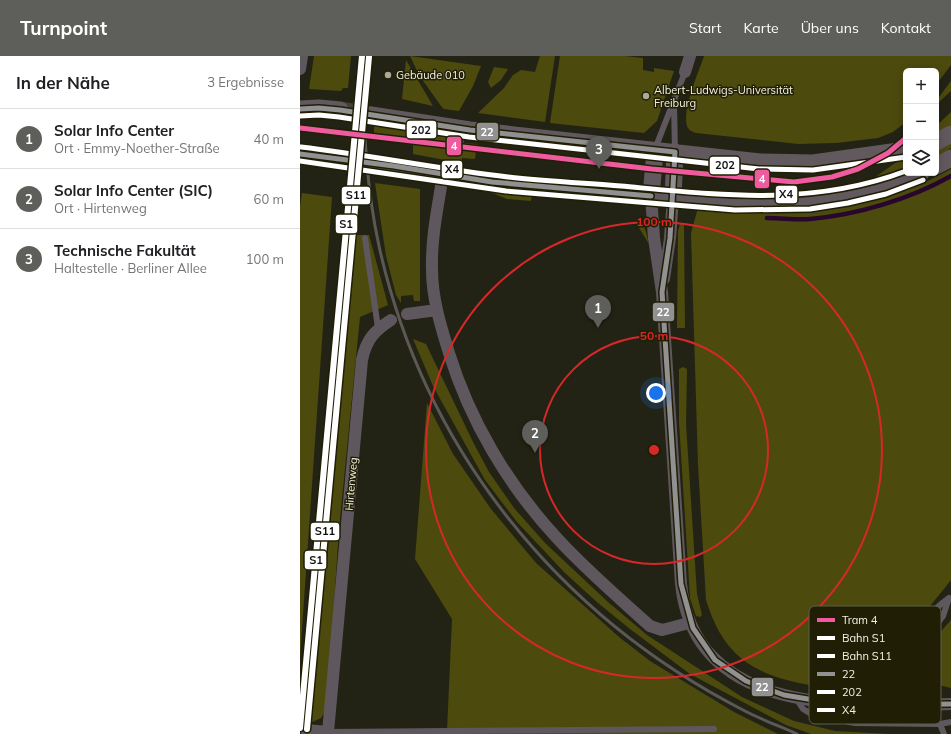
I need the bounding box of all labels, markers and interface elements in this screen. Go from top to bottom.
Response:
text: Turnpoint [20,16,107,40]
text: Start [689,19,721,37]
text: Karte [743,19,779,37]
text: Über uns [801,19,859,37]
text: Kontakt [881,19,931,37]
place label: Gebäude 010 [396,68,465,82]
map controls [903,68,939,176]
button: + [903,68,939,104]
marker: Gebäude 010 [383,70,393,80]
text: In der Nähe [16,72,110,93]
text: 3 Ergebnisse [207,74,284,90]
place label: Albert-Ludwigs-Universität Freiburg [654,83,793,110]
marker: Albert-Ludwigs-Universität Freiburg [641,91,651,101]
button: − [903,104,939,140]
line badge: 202 [406,120,437,139]
text: Solar Info Center [54,121,174,140]
line badge: 22 [476,122,499,141]
text: 202 [411,123,431,137]
text: 22 [480,125,494,139]
text: 1 [25,131,33,147]
text: 40 m [254,131,284,147]
line badge: 4 [446,136,462,156]
pin: 3 [586,136,612,169]
text: 4 [451,139,458,153]
text: Ort · Emmy-Noether-Straße [54,140,220,156]
button: layers [903,140,939,176]
line badge: 202 [709,156,740,175]
text: 202 [715,158,735,172]
line badge: X4 [441,160,463,179]
text: X4 [444,162,459,176]
line badge: 4 [754,169,770,189]
text: 4 [759,172,766,186]
text: Solar Info Center (SIC) [54,181,213,200]
line badge: X4 [775,185,798,204]
line badge: S11 [341,186,371,205]
text: X4 [778,187,793,201]
text: S11 [346,188,367,202]
text: 2 [25,191,33,207]
text: 60 m [254,191,284,207]
text: Ort · Hirtenweg [54,200,147,216]
line badge: S1 [335,214,358,234]
text: 100 m [636,214,672,229]
text: S1 [339,217,353,231]
text: Technische Fakultät [54,241,196,260]
text: 3 [25,251,33,267]
text: 100 m [246,251,284,267]
text: Haltestelle · Berliner Allee [54,260,207,276]
pin: 1 [585,295,611,328]
line badge: 22 [652,302,675,322]
text: 22 [656,305,670,319]
text: 50 m [640,328,668,343]
your location [646,383,666,403]
pin: 2 [522,420,548,453]
centre of rings [647,443,661,457]
street label: Hirtenweg [342,457,360,511]
line badge: S11 [310,522,340,541]
text: S11 [315,524,336,538]
line badge: S1 [304,550,327,570]
text: S1 [309,553,323,567]
legend [809,606,941,724]
text: Tram 4 [842,613,878,627]
text: Bahn S1 [842,631,885,645]
text: Bahn S11 [842,649,892,663]
text: 22 [842,667,856,681]
line badge: 22 [751,677,774,697]
text: 22 [755,680,769,694]
text: 202 [842,685,862,699]
text: X4 [842,703,856,717]

